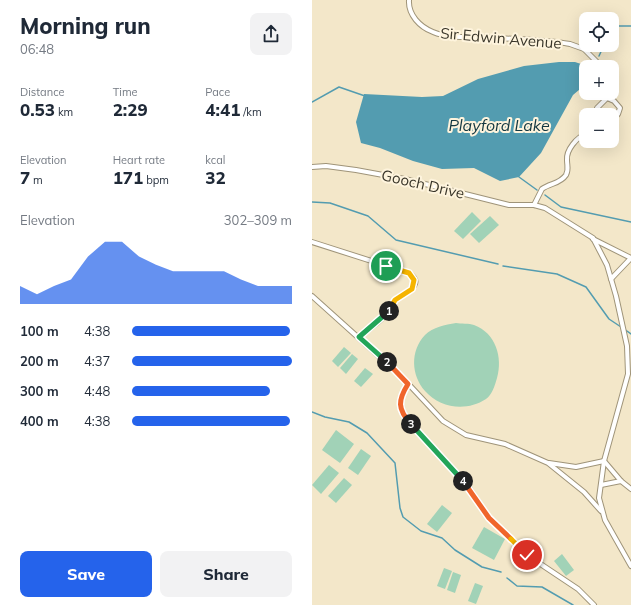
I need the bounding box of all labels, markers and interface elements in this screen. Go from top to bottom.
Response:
text: Morning run [20,12,151,40]
map controls [579,12,619,148]
button: locate [579,12,619,52]
button: share [250,13,292,55]
street label: Sir Edwin Avenue [440,23,562,53]
text: 06:48 [20,41,54,57]
button: + [579,60,619,100]
text: Distance [20,85,64,99]
text: Time [113,85,138,99]
text: Pace [205,85,230,99]
text: 0.53 [20,99,55,120]
text: 2:29 [113,99,148,120]
text: 4:41 [205,99,240,120]
text: km [55,105,73,119]
text: /km [240,105,262,119]
button: − [579,108,619,148]
water label: Playford Lake [448,115,550,135]
text: Elevation [20,153,67,167]
text: Heart rate [113,153,165,167]
text: kcal [205,153,225,167]
street label: Gooch Drive [380,165,466,203]
text: 7 [20,167,30,188]
text: 171 [113,167,143,188]
text: 32 [205,167,226,188]
text: m [30,173,43,187]
text: bpm [143,173,169,187]
text: Elevation [20,212,75,228]
text: 302–309 m [224,212,292,228]
pin [369,249,403,283]
icon: arrive [375,255,397,277]
pin: 1 [379,301,399,321]
text: 1 [386,304,392,318]
text: 100 m [20,323,59,339]
text: 4:38 [84,323,110,339]
pin: 2 [377,352,397,372]
text: 200 m [20,353,59,369]
text: 4:37 [84,353,110,369]
text: 2 [384,355,390,369]
text: 300 m [20,383,59,399]
text: 4:48 [84,383,110,399]
text: 400 m [20,413,59,429]
text: 4:38 [84,413,110,429]
pin: 3 [401,414,421,434]
text: 3 [408,417,414,431]
pin: 4 [453,471,473,491]
text: 4 [460,474,466,488]
pin [510,538,544,572]
icon: check [516,544,538,566]
button: Save [20,551,152,597]
button: Share [160,551,292,597]

